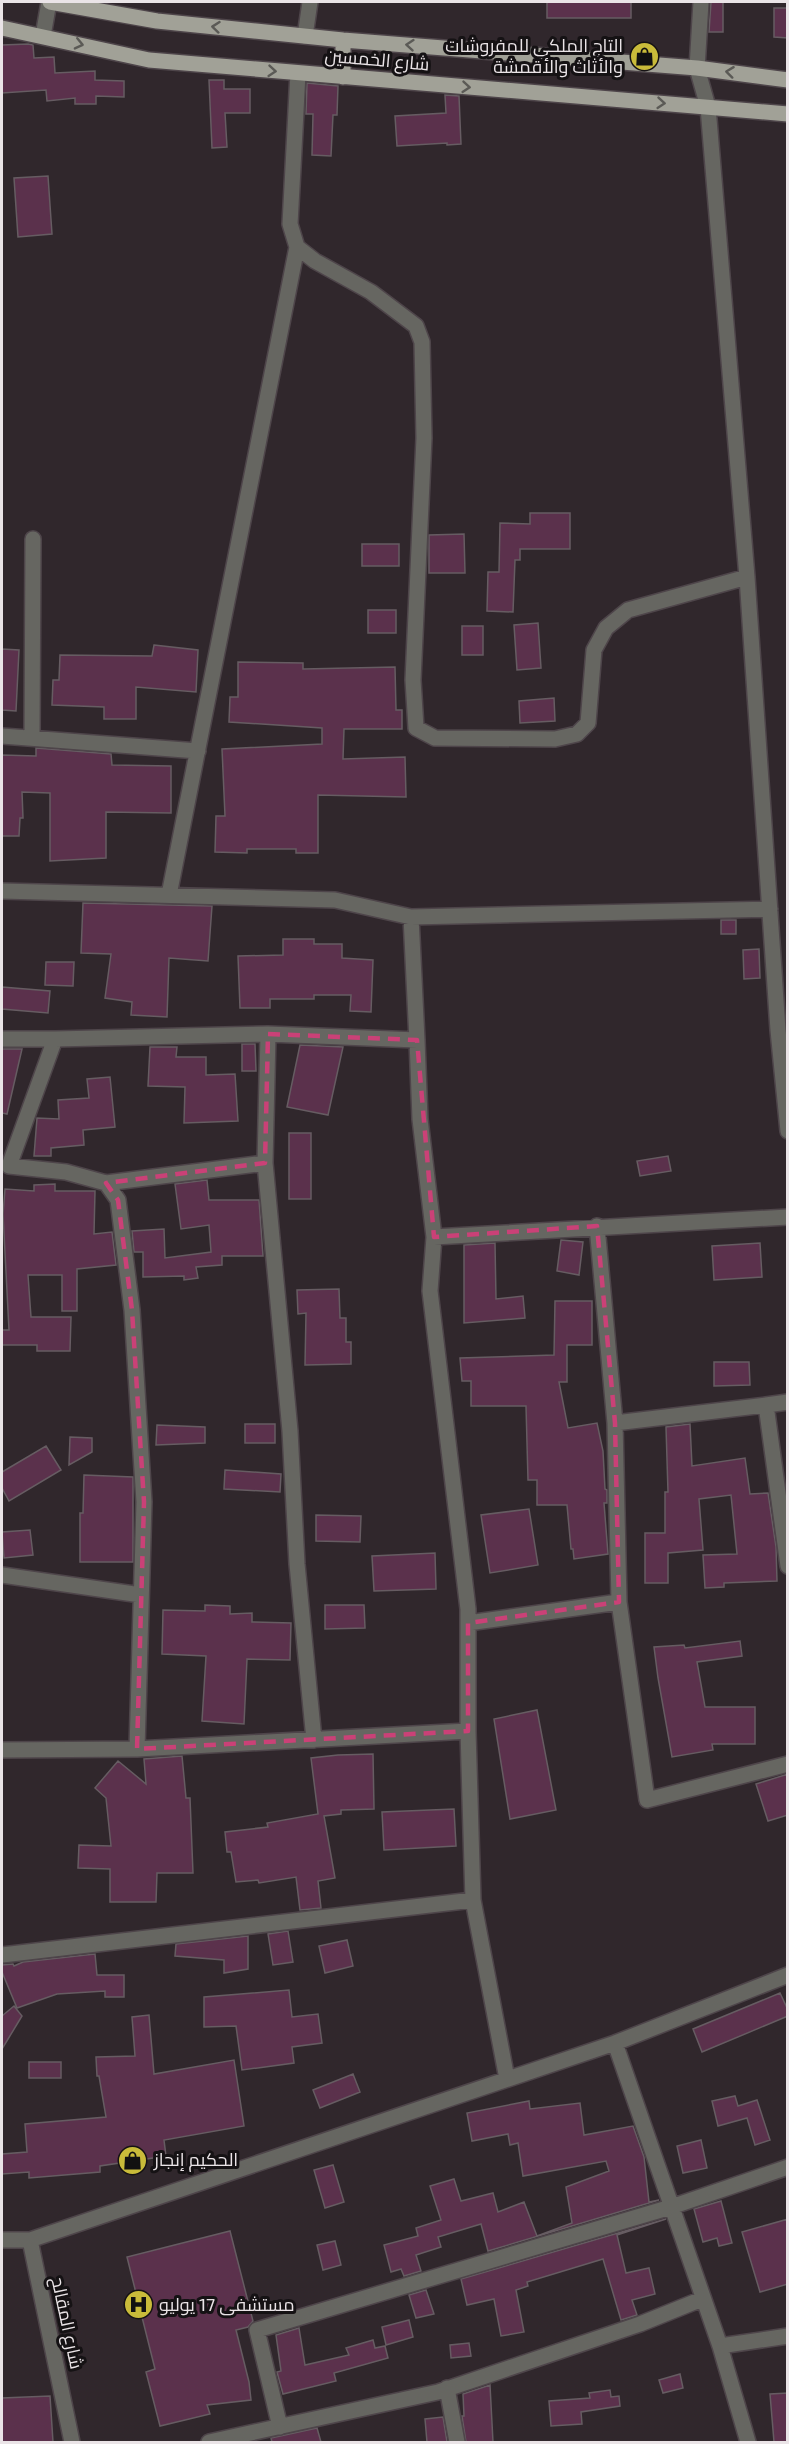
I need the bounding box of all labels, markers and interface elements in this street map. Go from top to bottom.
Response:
one-way arrow [211,21,220,34]
place label: التاج الملكي للمفروشات والأثاث والأقمشة [445,34,623,78]
one-way arrow [74,37,84,50]
one-way arrow [405,39,414,52]
shop icon: التاج الملكي للمفروشات والأثاث والأقمشة [628,40,660,72]
street label: شارع الخمسين [324,43,430,77]
one-way arrow [267,64,276,77]
one-way arrow [725,67,734,79]
one-way arrow [462,80,471,93]
one-way arrow [656,96,665,109]
shop icon: الحكيم إنجاز [117,2144,149,2176]
place label: الحكيم إنجاز [153,2148,238,2172]
street label: شارع المقالح [46,2275,88,2371]
hospital icon: مستشفى 17 يوليو [122,2289,154,2321]
place label: مستشفى 17 يوليو [159,2293,295,2316]

